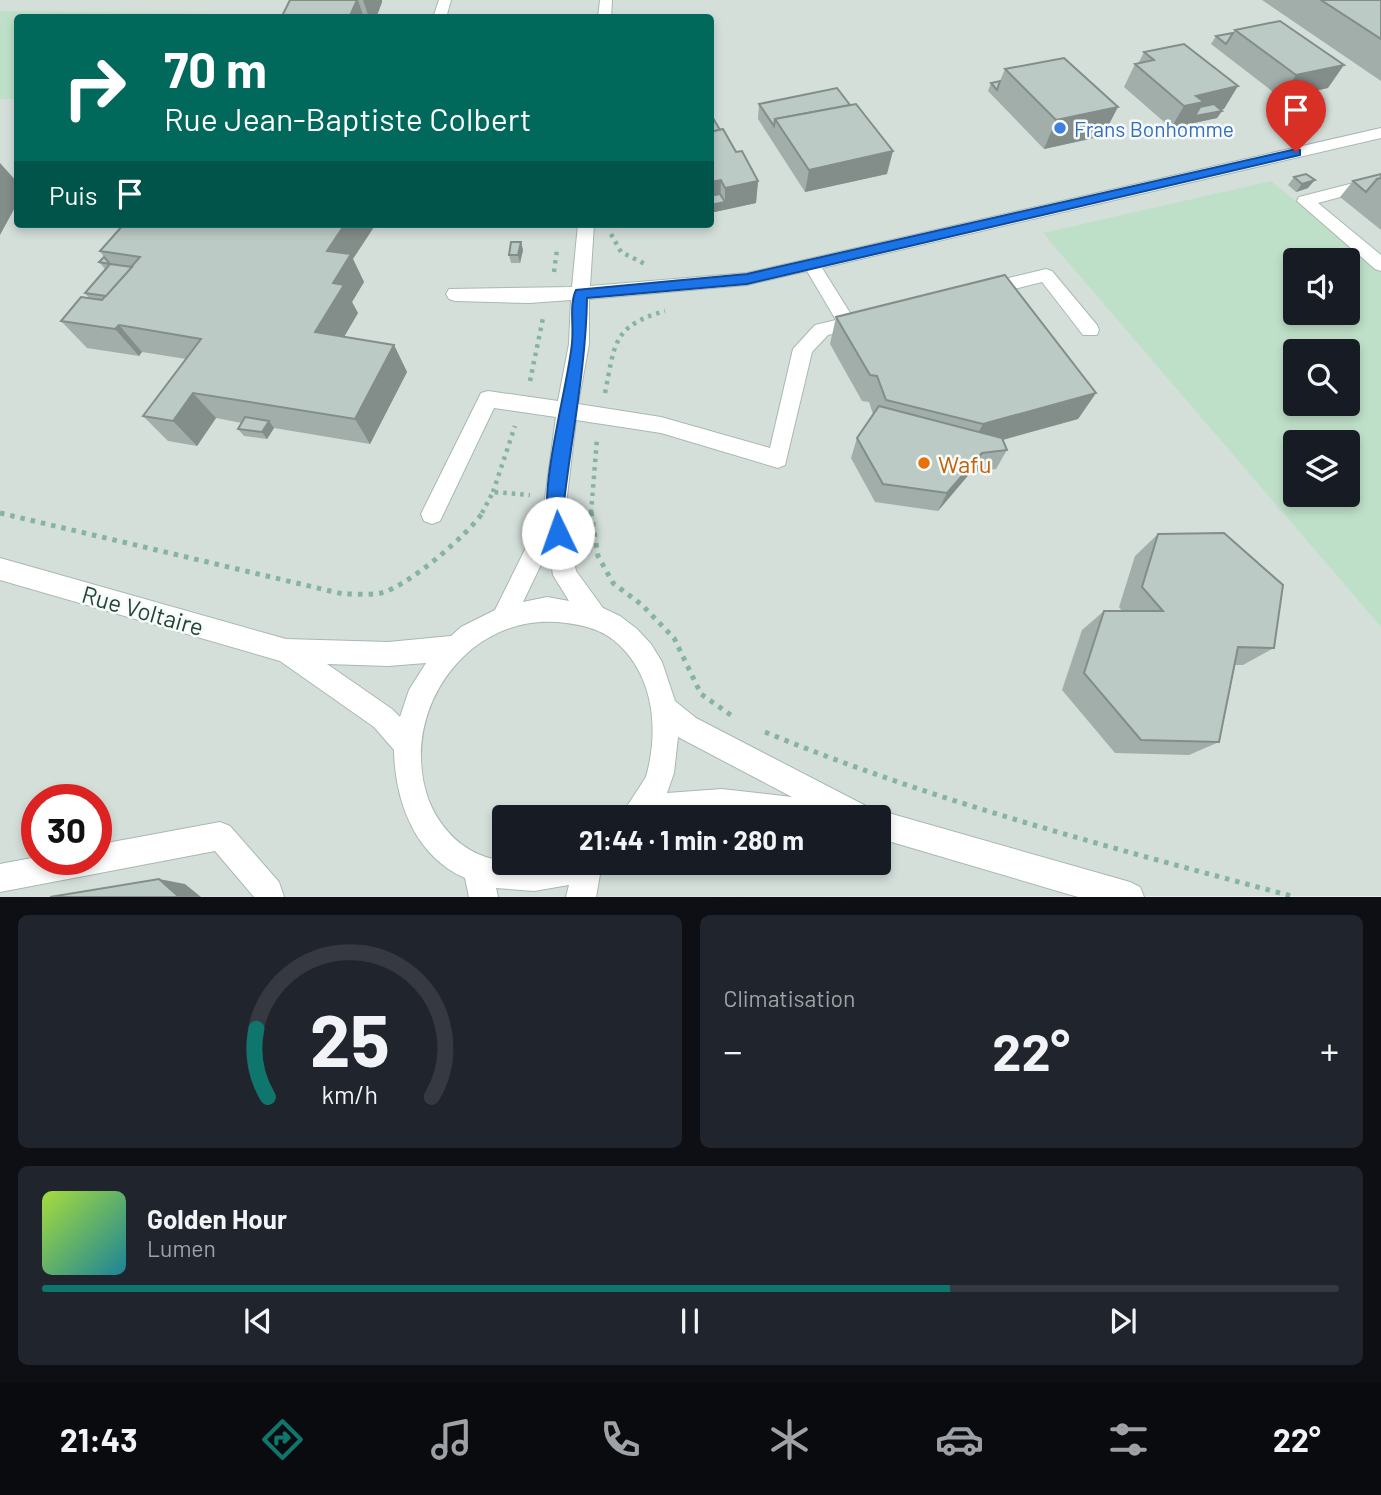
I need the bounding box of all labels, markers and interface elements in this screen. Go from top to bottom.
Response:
text: 70 m [164,39,267,98]
icon: right [49,42,140,133]
pin [1266,80,1326,152]
icon: arrive [1277,91,1315,129]
text: Rue Jean-Baptiste Colbert [164,99,532,137]
place label: Frans Bonhomme [1074,116,1234,141]
marker: Frans Bonhomme [1052,120,1068,136]
icon: arrive [111,175,149,213]
text: Puis [49,179,97,210]
map controls [1283,248,1360,507]
button: sound [1283,248,1360,325]
button: search [1283,339,1360,416]
button: layers [1283,430,1360,507]
place label: Wafu [938,449,992,478]
marker: Wafu [916,455,932,471]
position arrow [521,496,595,570]
street label: Rue Voltaire [79,579,207,641]
speed limit sign: 30 [21,784,112,875]
text: 21:44 · 1 min · 280 m [579,824,804,855]
text: Climatisation [724,984,855,1012]
text: 25 [310,995,390,1083]
text: 22° [992,1019,1070,1081]
text: − [724,1027,743,1073]
text: + [1320,1027,1339,1073]
text: km/h [321,1079,378,1109]
text: Golden Hour [147,1203,287,1234]
text: Lumen [147,1234,216,1262]
icon: previous [239,1302,277,1340]
icon: pause [671,1302,709,1340]
icon: next [1104,1302,1142,1340]
icon: directions [258,1415,307,1464]
icon: music [427,1415,476,1464]
icon: phone [596,1415,645,1464]
icon: climate [765,1415,814,1464]
icon: car [935,1415,984,1464]
icon: filters [1104,1415,1153,1464]
text: 21:43 [60,1420,137,1458]
text: 22° [1273,1420,1321,1458]

